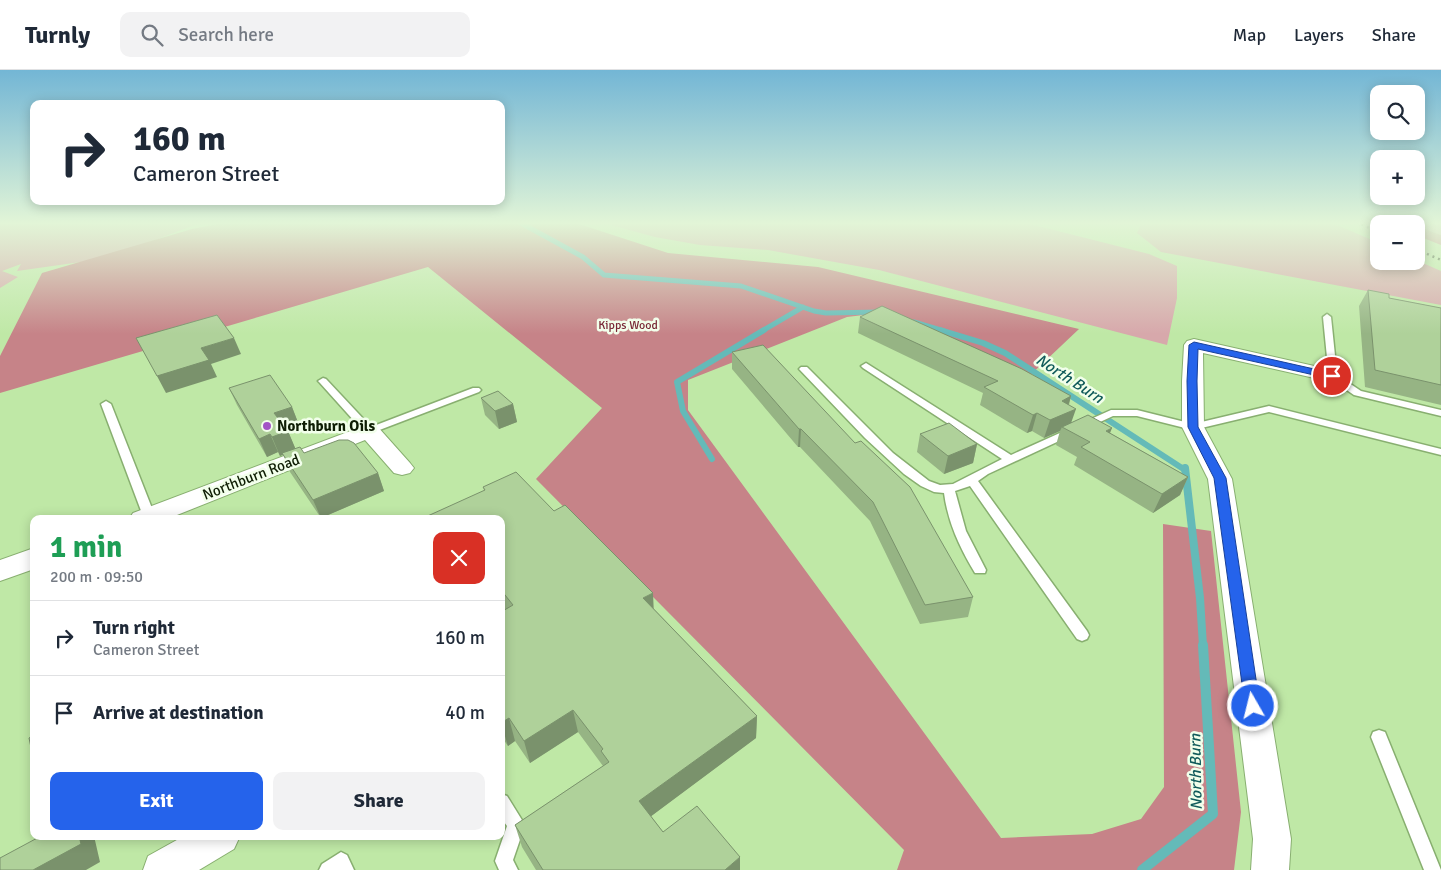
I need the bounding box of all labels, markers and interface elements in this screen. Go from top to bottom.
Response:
search box [120,12,470,57]
text: Turnly [25,20,90,50]
icon: search [138,21,166,49]
text: Search here [178,23,274,47]
text: Map [1233,24,1266,46]
text: Layers [1294,24,1344,46]
text: Share [1372,24,1416,46]
map controls [1370,85,1425,270]
button: search [1370,85,1425,140]
text: 160 m [133,117,226,160]
icon: right [50,120,115,185]
button: + [1370,150,1425,205]
text: Cameron Street [133,160,279,187]
button: − [1370,215,1425,270]
park label: Kipps Wood [598,318,658,333]
water label: North Burn [1032,350,1108,409]
pin [1311,355,1353,397]
icon: arrive [1318,362,1346,390]
place label: Northburn Oils [277,417,376,435]
marker: Northburn Oils [261,420,273,432]
street label: Northburn Road [200,450,302,504]
text: 1 min [50,529,122,566]
button: close [433,532,485,584]
text: 200 m · 09:50 [50,567,143,587]
text: Turn right [93,616,175,640]
icon: right [50,624,78,652]
text: 160 m [435,626,485,650]
text: Cameron Street [93,640,199,660]
position arrow [1226,679,1278,731]
icon: arrive [50,699,78,727]
text: Arrive at destination [93,701,264,725]
text: 40 m [445,701,485,725]
water label: North Burn [1185,732,1207,810]
button: Exit [50,772,263,830]
button: Share [273,772,485,830]

